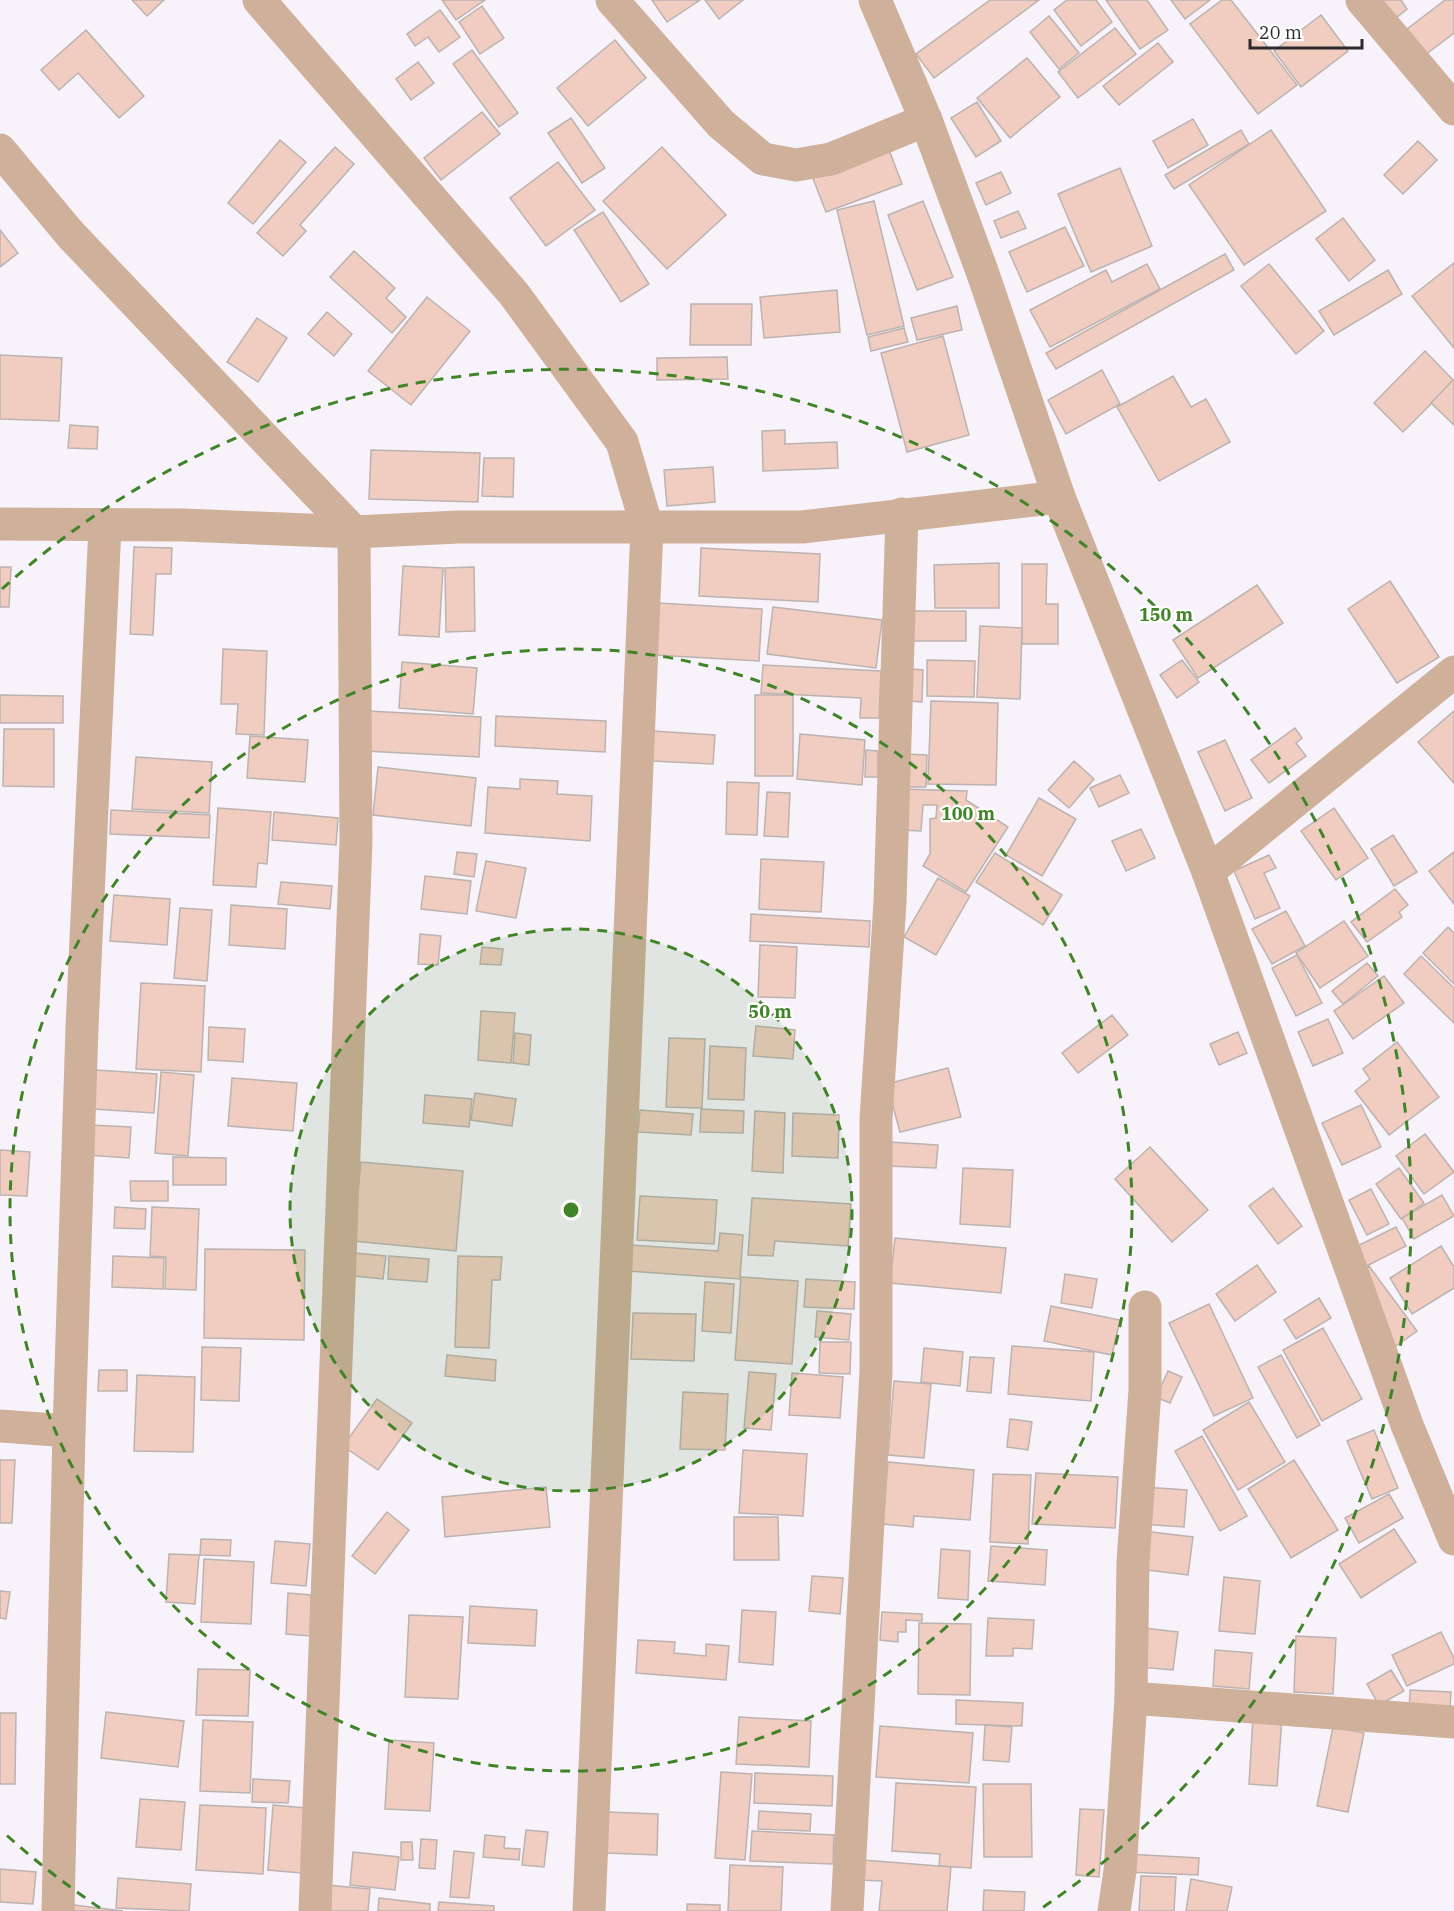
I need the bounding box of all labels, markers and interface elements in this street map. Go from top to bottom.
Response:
scale bar [1250,12,1362,50]
text: 20 m [1259,21,1302,44]
text: 150 m [1139,603,1194,626]
text: 100 m [941,802,996,825]
text: 50 m [748,1000,792,1023]
centre of rings [561,1200,581,1220]

